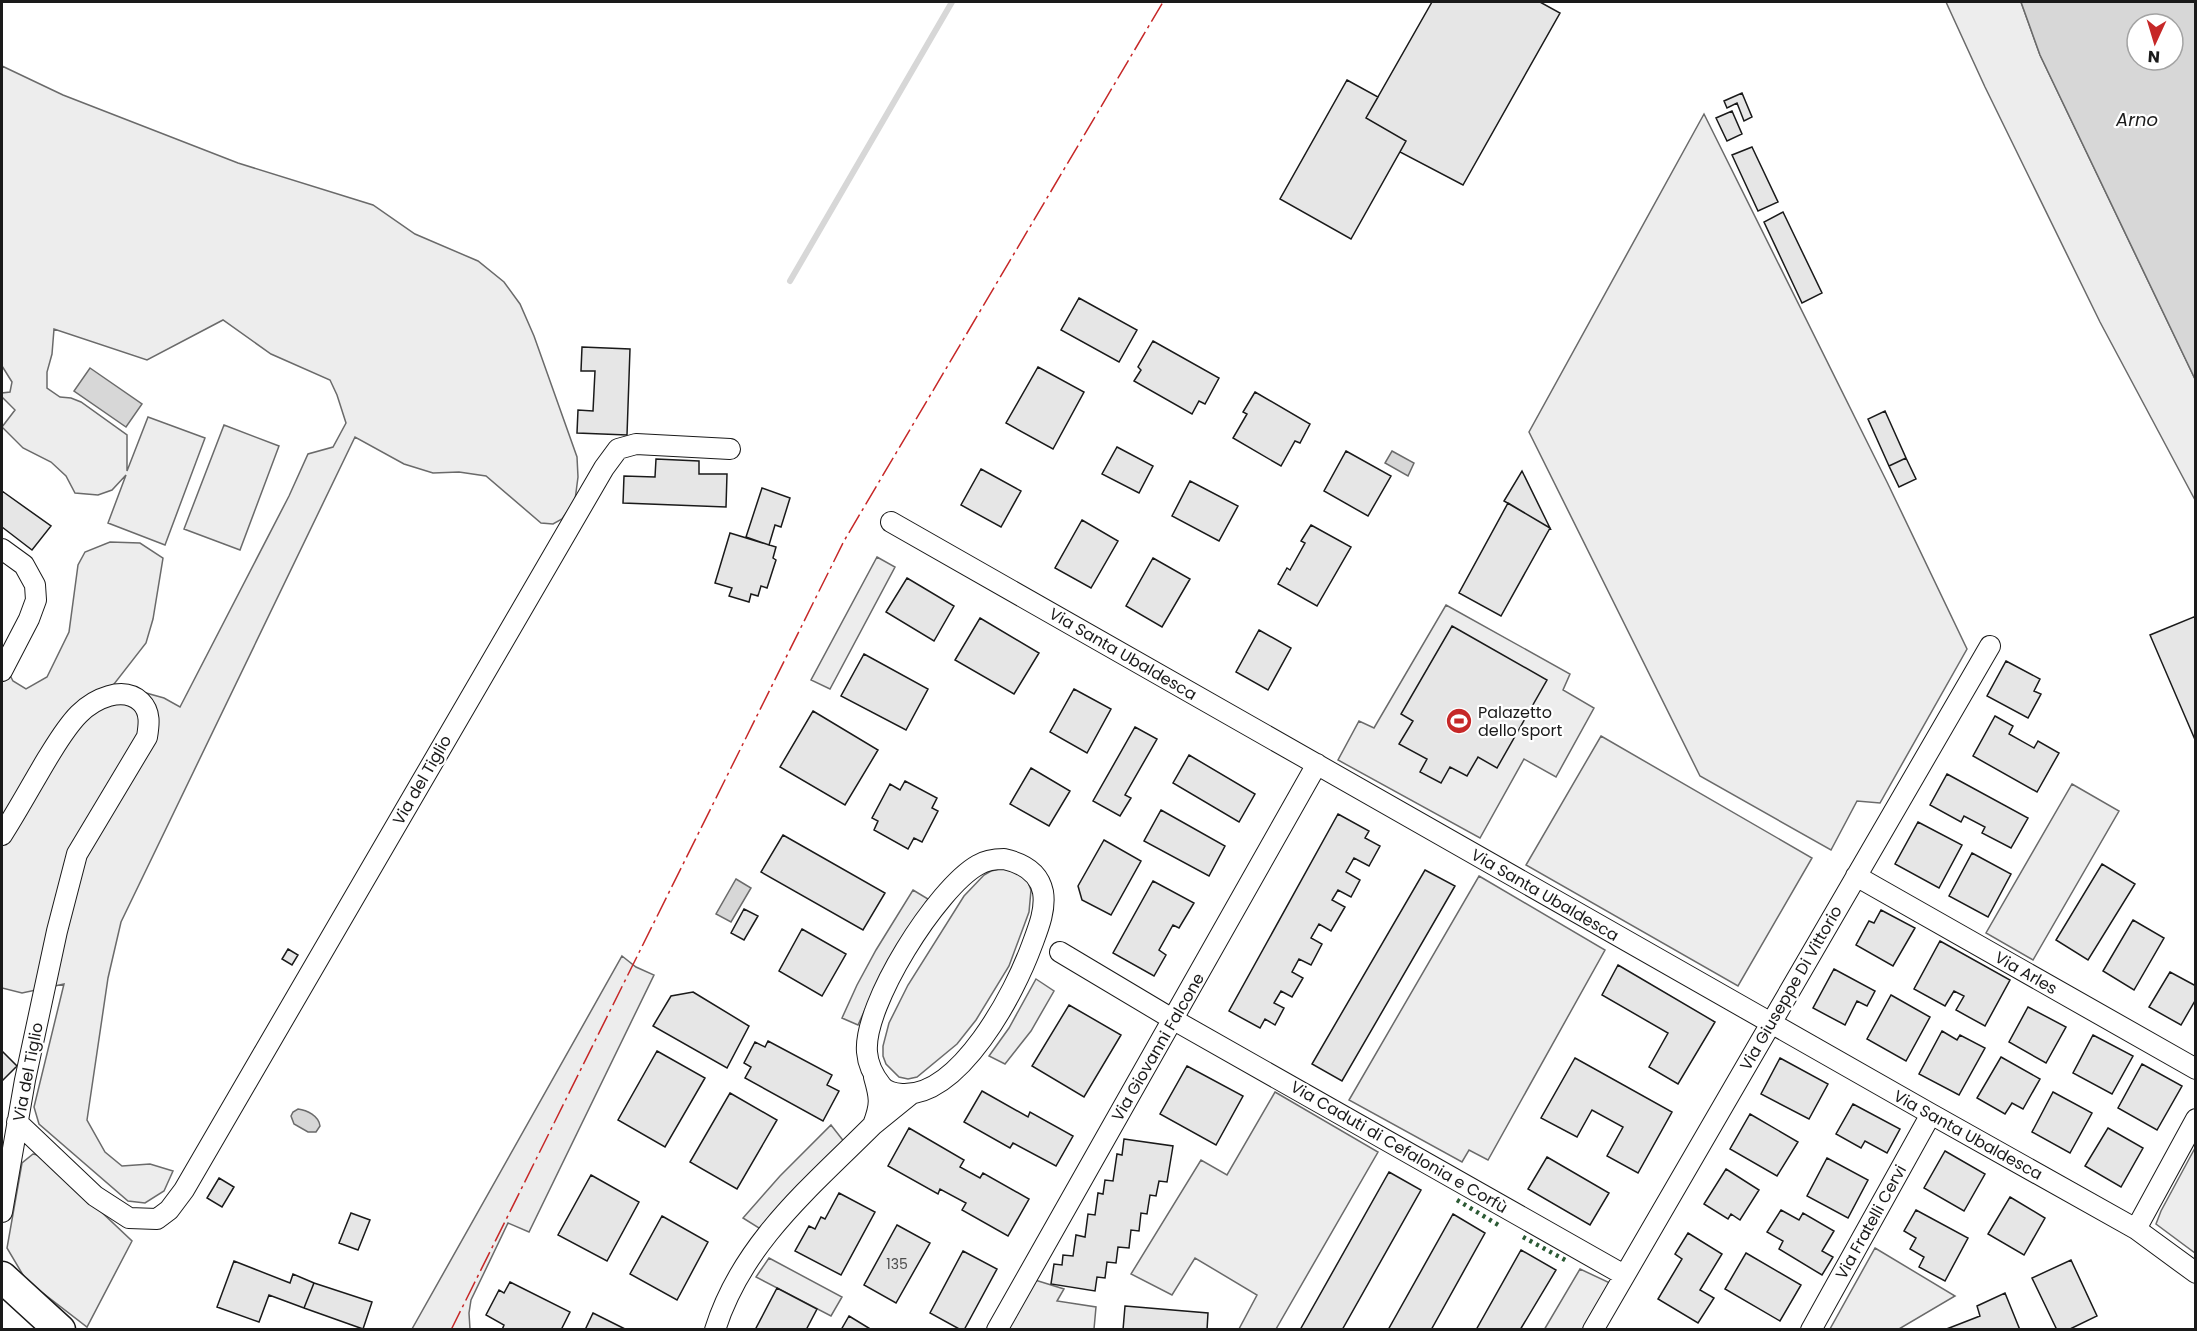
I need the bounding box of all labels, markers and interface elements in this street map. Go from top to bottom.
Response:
north arrow [2125,12,2185,72]
text: N [2147,45,2161,68]
water label: Arno [2115,107,2158,132]
street label: Via Santa Ubaldesca [1045,602,1201,706]
place label: Palazetto dello sport [1478,701,1562,742]
sports icon: Palazetto dello sport [1444,706,1474,736]
street label: Via del Tiglio [387,731,457,829]
street label: Via Santa Ubaldesca [1467,843,1623,947]
street label: Via Giuseppe Di Vittorio [1734,901,1848,1075]
street label: Via Arles [1990,946,2062,1000]
street label: Via Giovanni Falcone [1106,968,1210,1125]
street label: Via del Tiglio [7,1021,49,1123]
street label: Via Caduti di Cefalonia e Corfù [1286,1075,1512,1219]
street label: Via Santa Ubaldesca [1889,1084,2047,1186]
street label: Via Fratelli Cervi [1830,1161,1912,1283]
house number: 135 [886,1254,908,1274]

